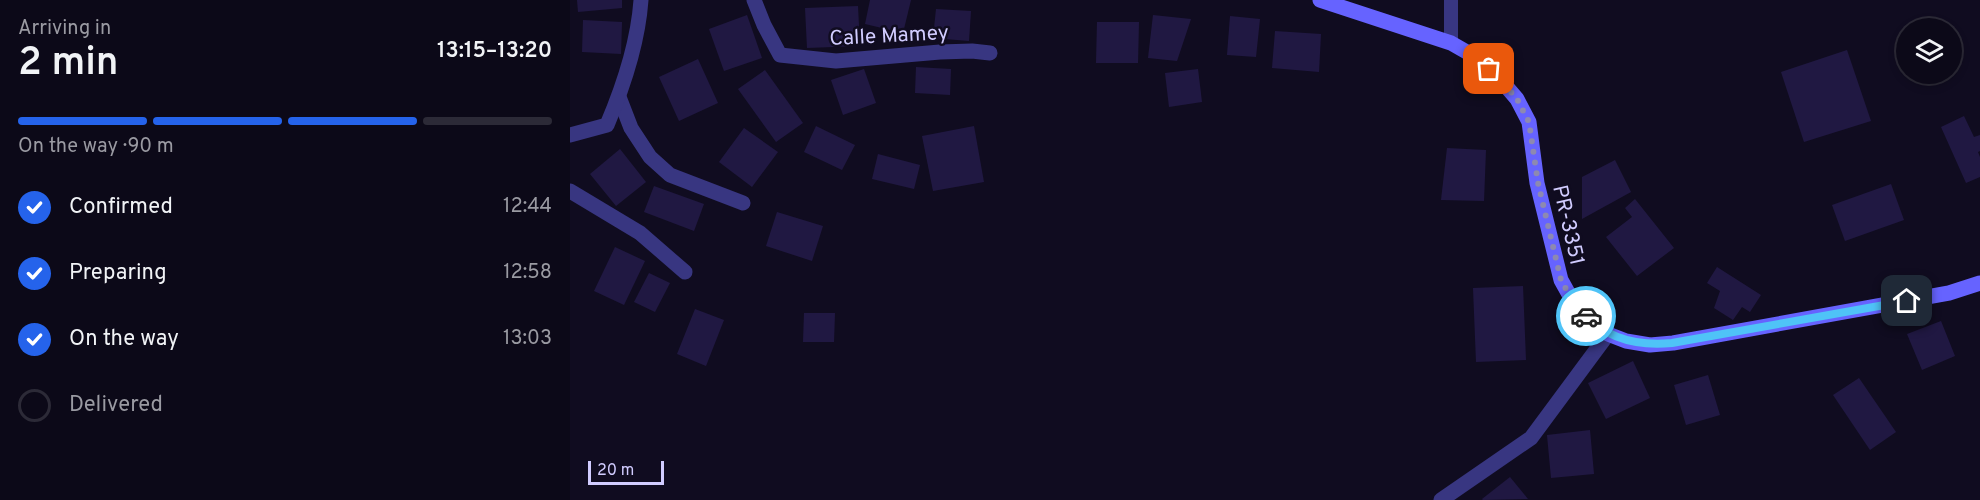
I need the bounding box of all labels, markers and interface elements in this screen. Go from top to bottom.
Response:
text: Arriving in [18,16,111,42]
map controls [1896,18,1962,84]
button: layers [1896,18,1962,84]
street label: Calle Mamey [829,20,949,53]
text: 13:15–13:20 [437,38,552,65]
text: 2 min [18,40,119,89]
pin [1463,43,1514,94]
icon: bag [1472,52,1505,85]
text: On the way · 90 m [18,134,174,160]
street label: PR-3351 [1545,183,1590,268]
icon: check [18,191,51,224]
text: Confirmed [69,194,173,221]
text: 12:44 [503,194,552,220]
icon: check [18,257,51,290]
text: Preparing [69,260,167,287]
text: 12:58 [503,260,552,286]
pin [1881,275,1932,326]
icon: home [1890,284,1923,317]
courier [1556,286,1616,346]
icon: car [1570,300,1603,333]
icon: check [18,323,51,356]
text: On the way [69,326,179,353]
text: 13:03 [503,326,552,352]
text: Delivered [69,392,163,419]
scale bar [588,458,664,486]
text: 20 m [597,461,634,481]

